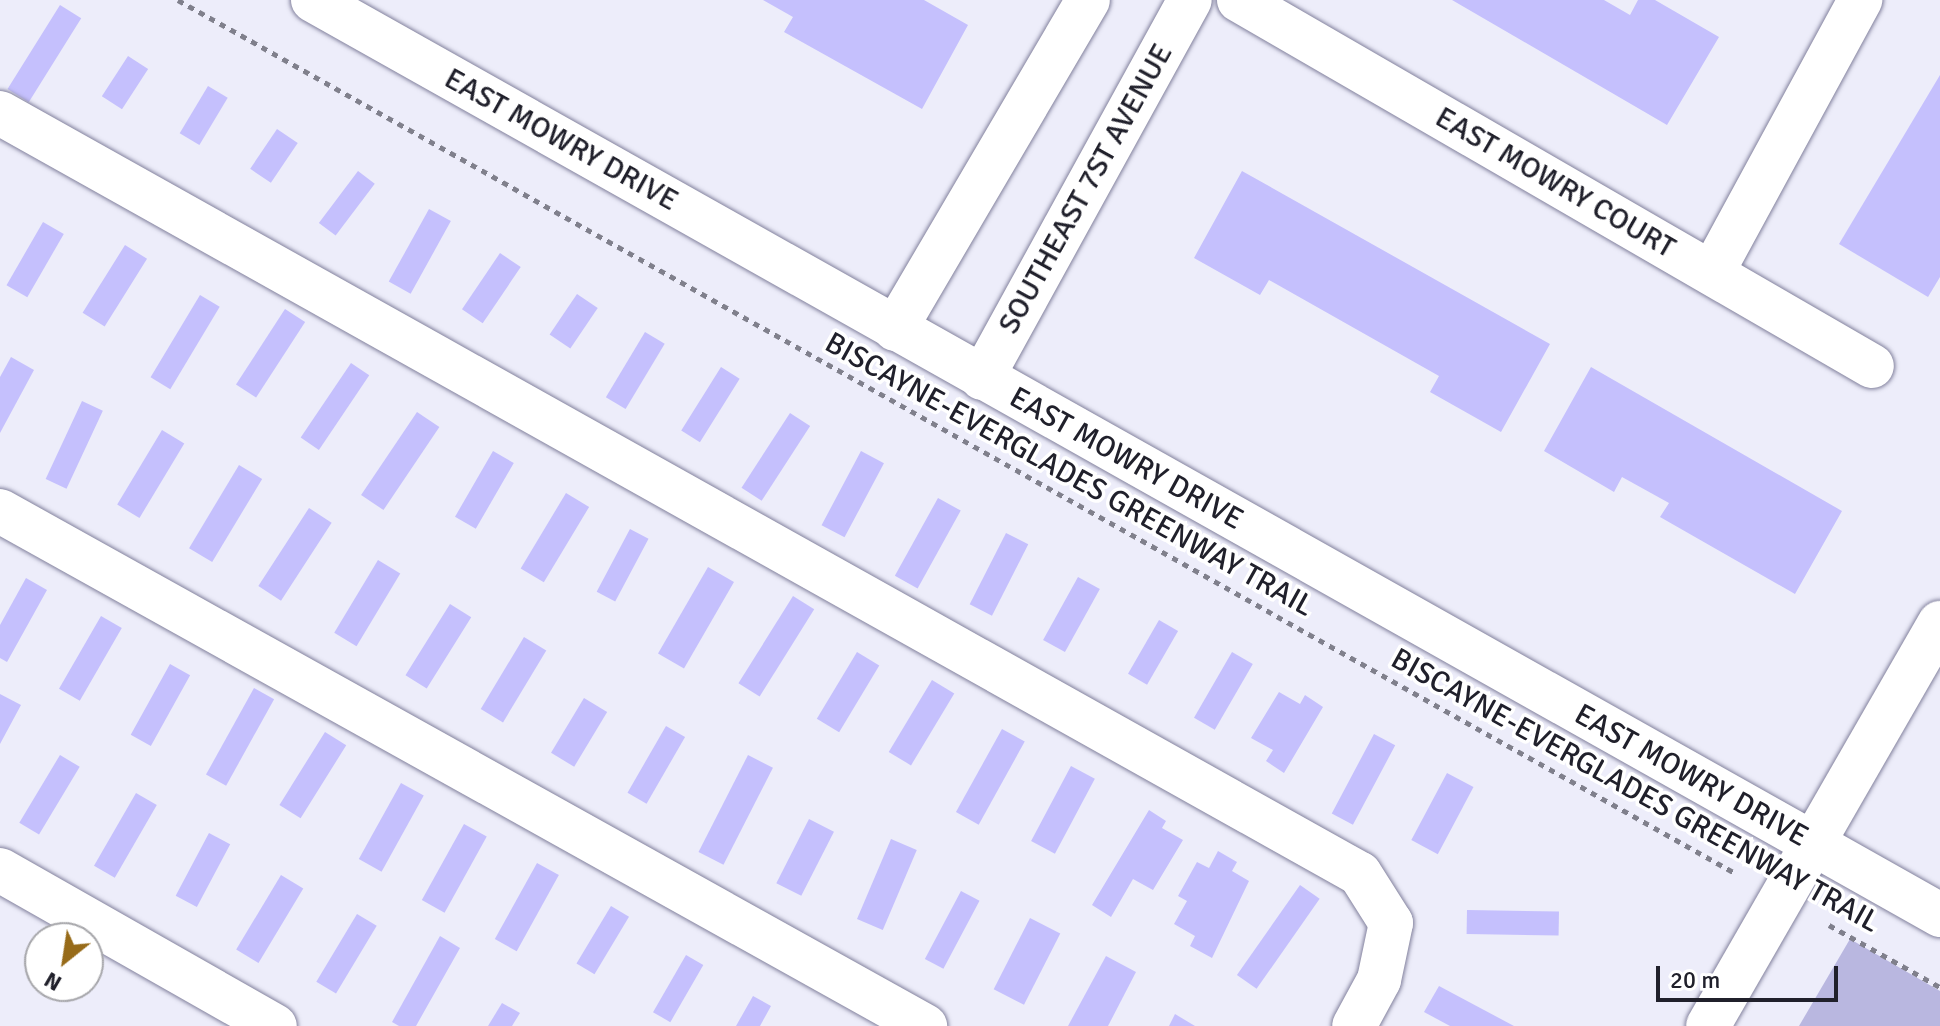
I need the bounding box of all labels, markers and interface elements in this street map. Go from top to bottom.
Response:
street label: SOUTHEAST 7ST AVENUE [991,38,1181,340]
street label: EAST MOWRY DRIVE [438,61,684,219]
street label: EAST MOWRY COURT [1429,100,1681,266]
street label: BISCAYNE-EVERGLADES GREENWAY TRAIL [818,325,1320,625]
street label: EAST MOWRY DRIVE [1003,380,1249,538]
street label: BISCAYNE-EVERGLADES GREENWAY TRAIL [1384,641,1886,941]
street label: EAST MOWRY DRIVE [1568,697,1814,855]
north arrow [24,922,104,1002]
scale bar [1660,950,1842,1000]
text: 20 m [1670,965,1720,995]
text: N [39,966,66,997]

